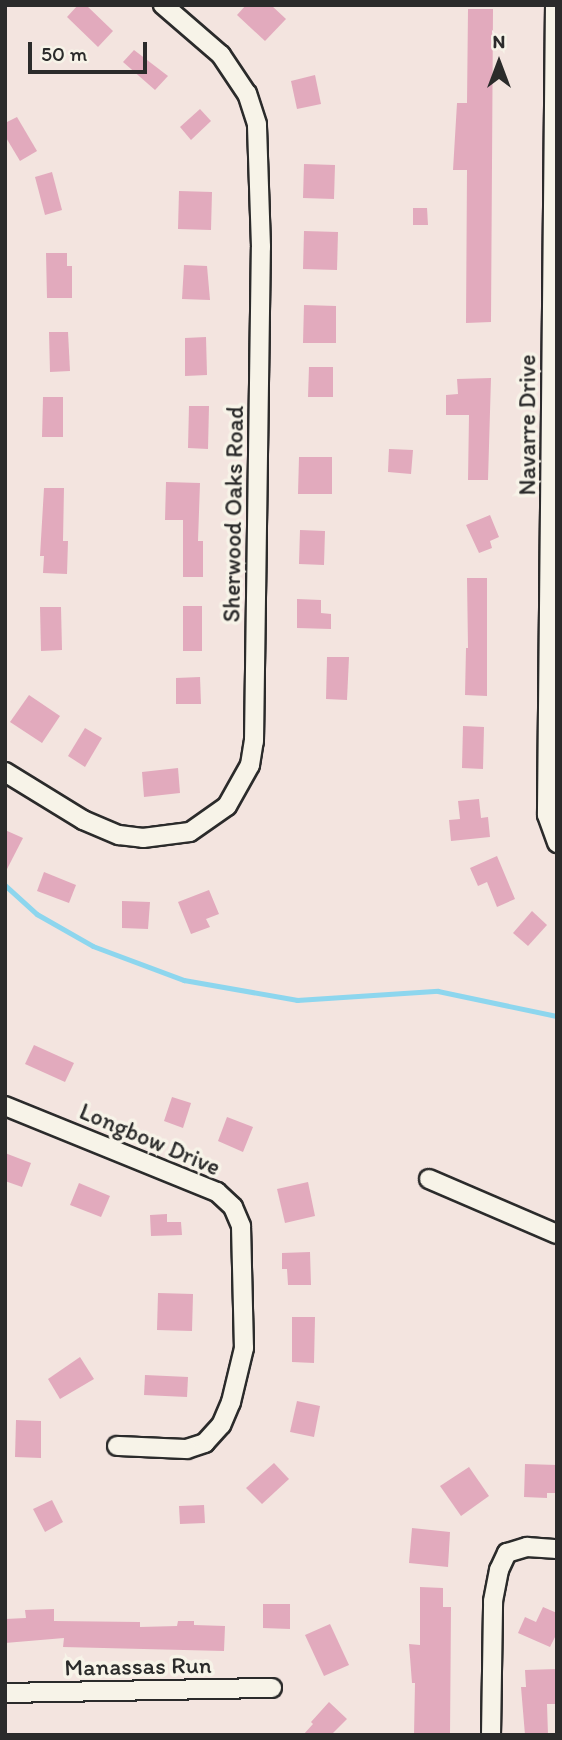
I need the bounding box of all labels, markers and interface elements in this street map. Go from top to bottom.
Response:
scale bar [32,28,150,72]
north arrow [464,28,534,98]
text: N [493,30,505,53]
text: 50 m [41,41,87,66]
street label: Navarre Drive [513,354,541,496]
street label: Sherwood Oaks Road [217,406,249,622]
street label: Longbow Drive [75,1096,225,1182]
street label: Manassas Run [64,1650,212,1682]

